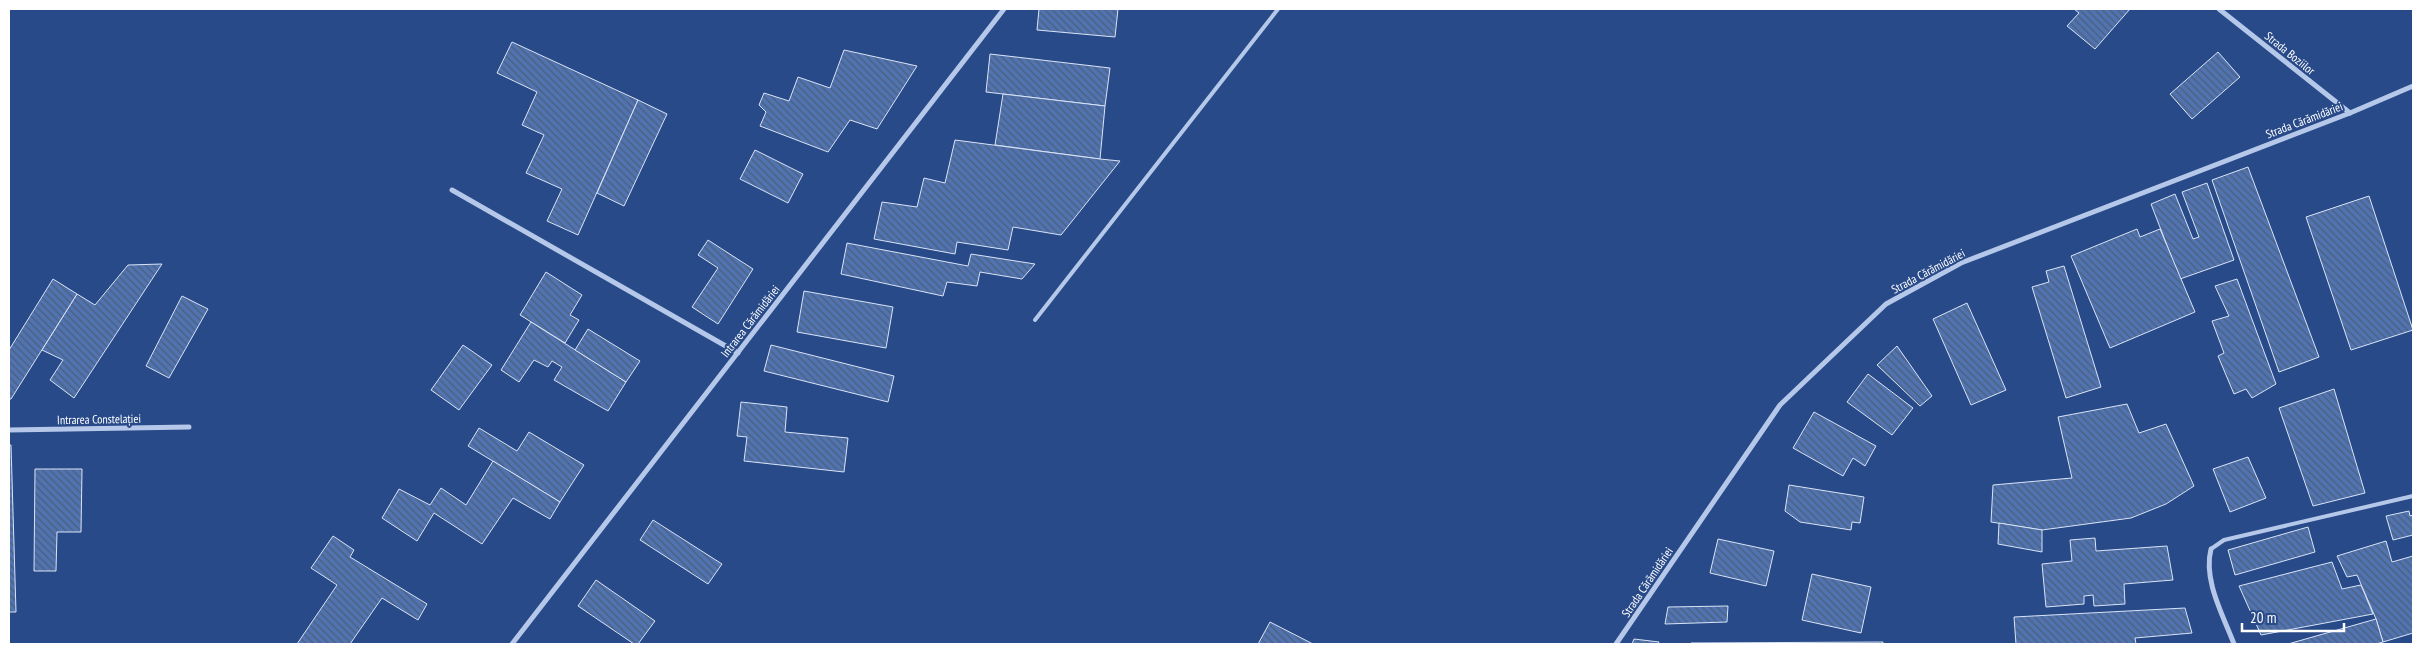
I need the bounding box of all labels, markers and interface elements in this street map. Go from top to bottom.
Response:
street label: Strada Boziilor [2262,28,2319,78]
street label: Strada Cărămidăriei [2263,98,2345,142]
street label: Strada Cărămidăriei [1889,245,1967,297]
street label: Intrarea Cărămidăriei [717,282,783,360]
street label: Intrarea Constelației [57,411,141,427]
street label: Strada Cărămidăriei [1618,544,1676,620]
scale bar [2242,600,2344,632]
text: 20 m [2250,608,2276,627]

